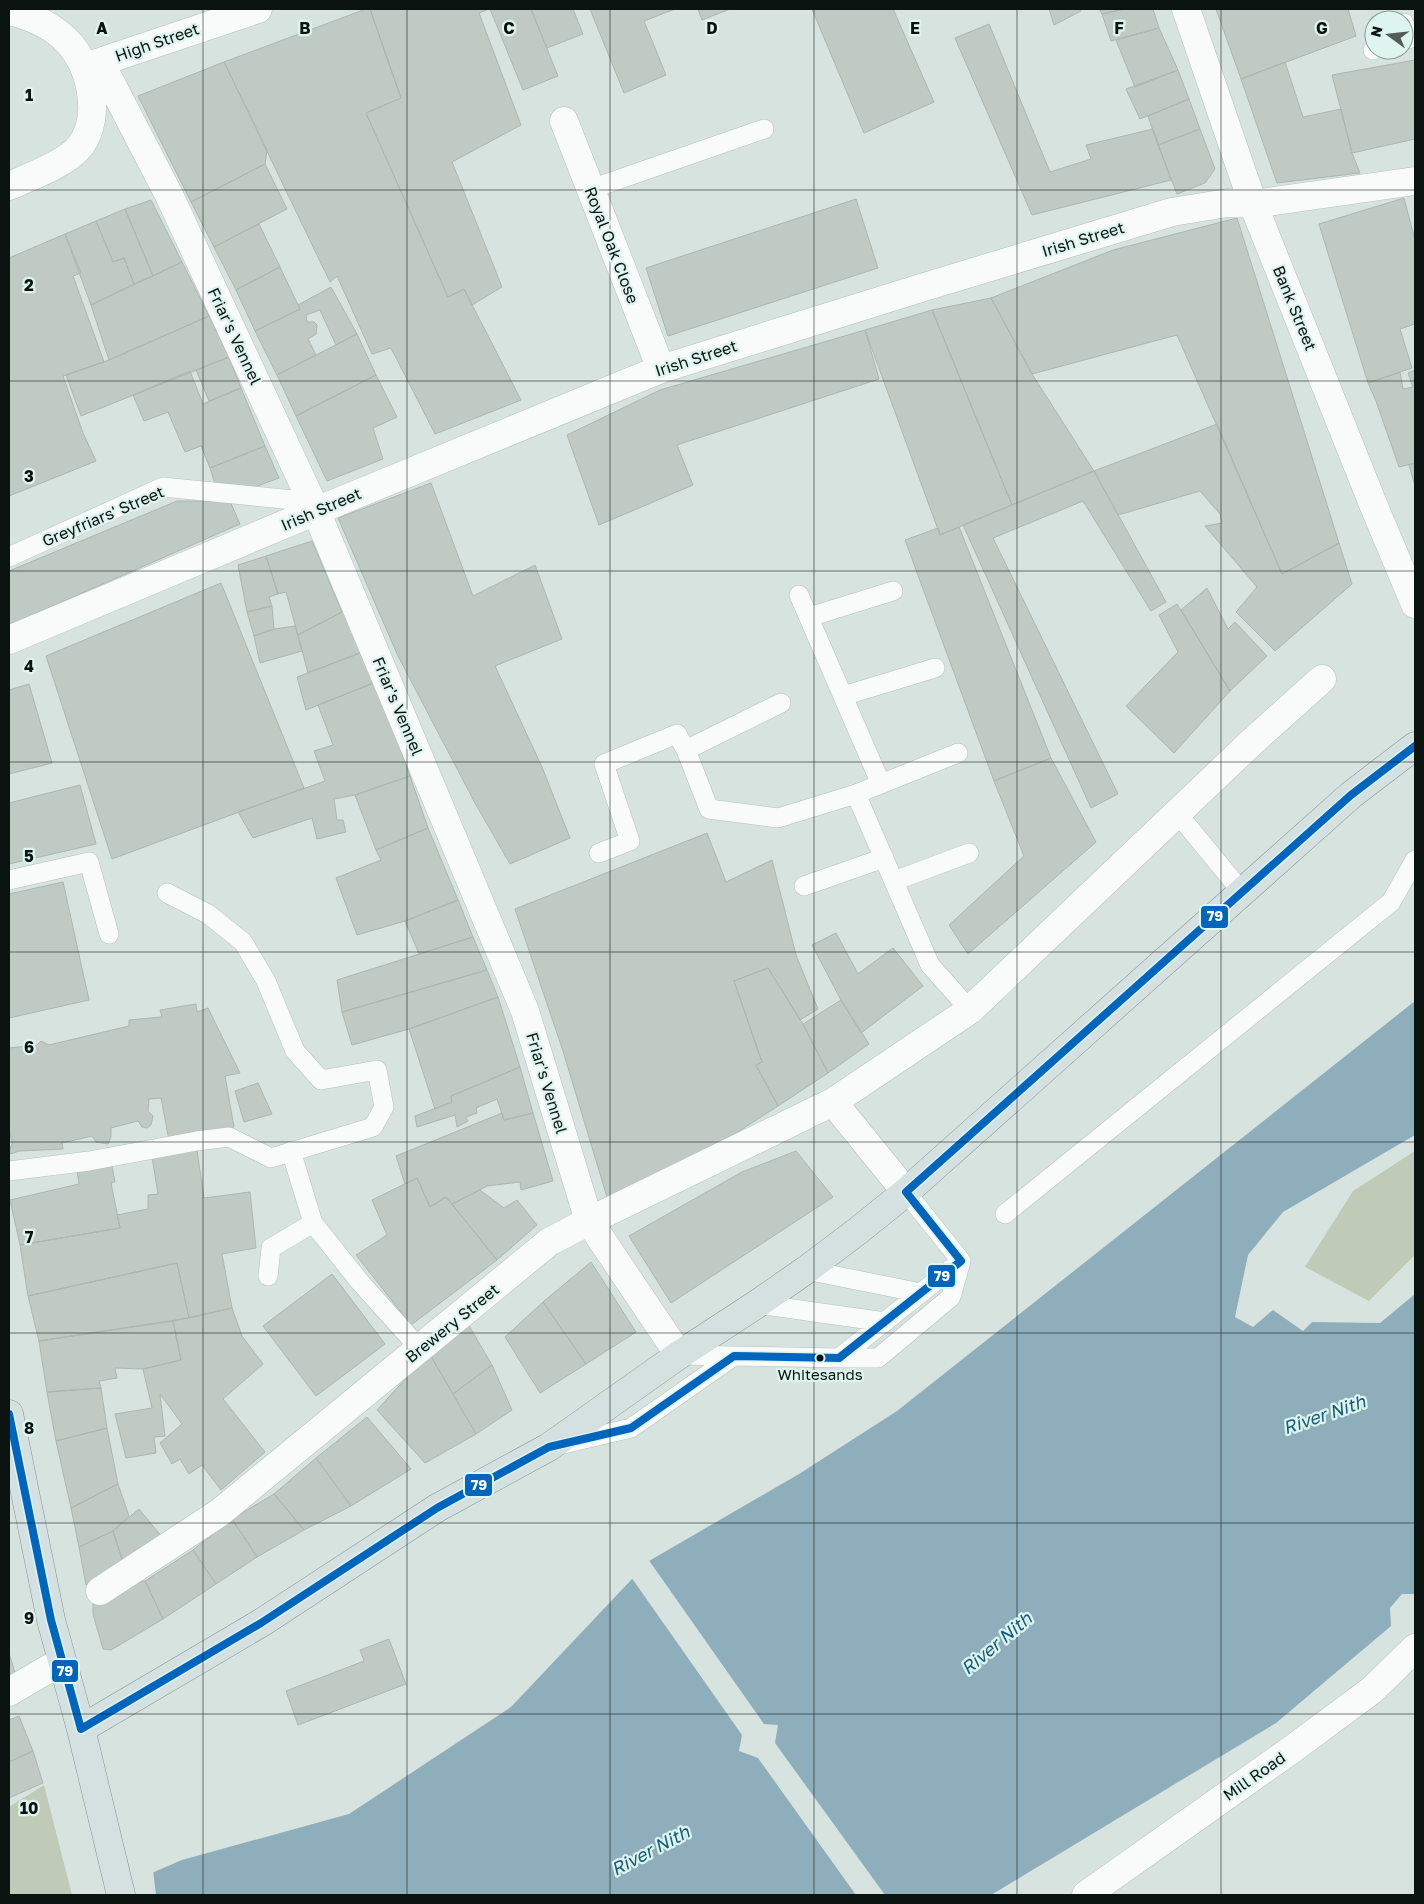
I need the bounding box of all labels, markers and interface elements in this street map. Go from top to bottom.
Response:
north arrow [1364,10,1414,60]
text: A [96,18,108,38]
street label: High Street [112,18,202,66]
text: B [299,18,311,38]
text: C [503,18,515,38]
text: D [706,18,718,38]
text: E [910,18,920,38]
text: F [1114,18,1124,38]
text: G [1316,18,1328,38]
text: N [1366,24,1386,39]
text: 1 [25,85,33,105]
street label: Royal Oak Close [580,184,644,306]
street label: Irish Street [1039,217,1127,261]
street label: Bank Street [1269,263,1321,353]
text: 2 [24,275,34,295]
street label: Friar's Vennel [204,284,266,388]
street label: Irish Street [652,335,740,381]
text: 3 [24,466,34,486]
street label: Greyfriars' Street [39,481,167,551]
street label: Irish Street [278,483,364,535]
street label: Friar's Vennel [368,654,428,758]
text: 4 [24,656,34,676]
text: 5 [24,846,34,866]
line badge: 79 [1200,905,1229,929]
text: 79 [1207,907,1223,924]
street label: Friar's Vennel [522,1030,572,1136]
text: 6 [24,1037,34,1057]
text: 7 [25,1227,34,1247]
line badge: 79 [927,1264,956,1288]
text: 79 [934,1267,950,1284]
street label: Brewery Street [401,1279,503,1367]
marker: Whitesands [815,1353,825,1363]
place label: Whitesands [777,1365,863,1383]
water label: River Nith [1280,1389,1369,1438]
text: 8 [24,1418,34,1438]
line badge: 79 [464,1473,493,1497]
text: 79 [471,1476,487,1493]
water label: River Nith [956,1606,1037,1679]
text: 9 [24,1608,34,1628]
line badge: 79 [51,1659,79,1683]
text: 79 [57,1662,73,1679]
street label: Mill Road [1219,1747,1289,1805]
text: 10 [20,1798,38,1818]
water label: River Nith [607,1820,694,1880]

